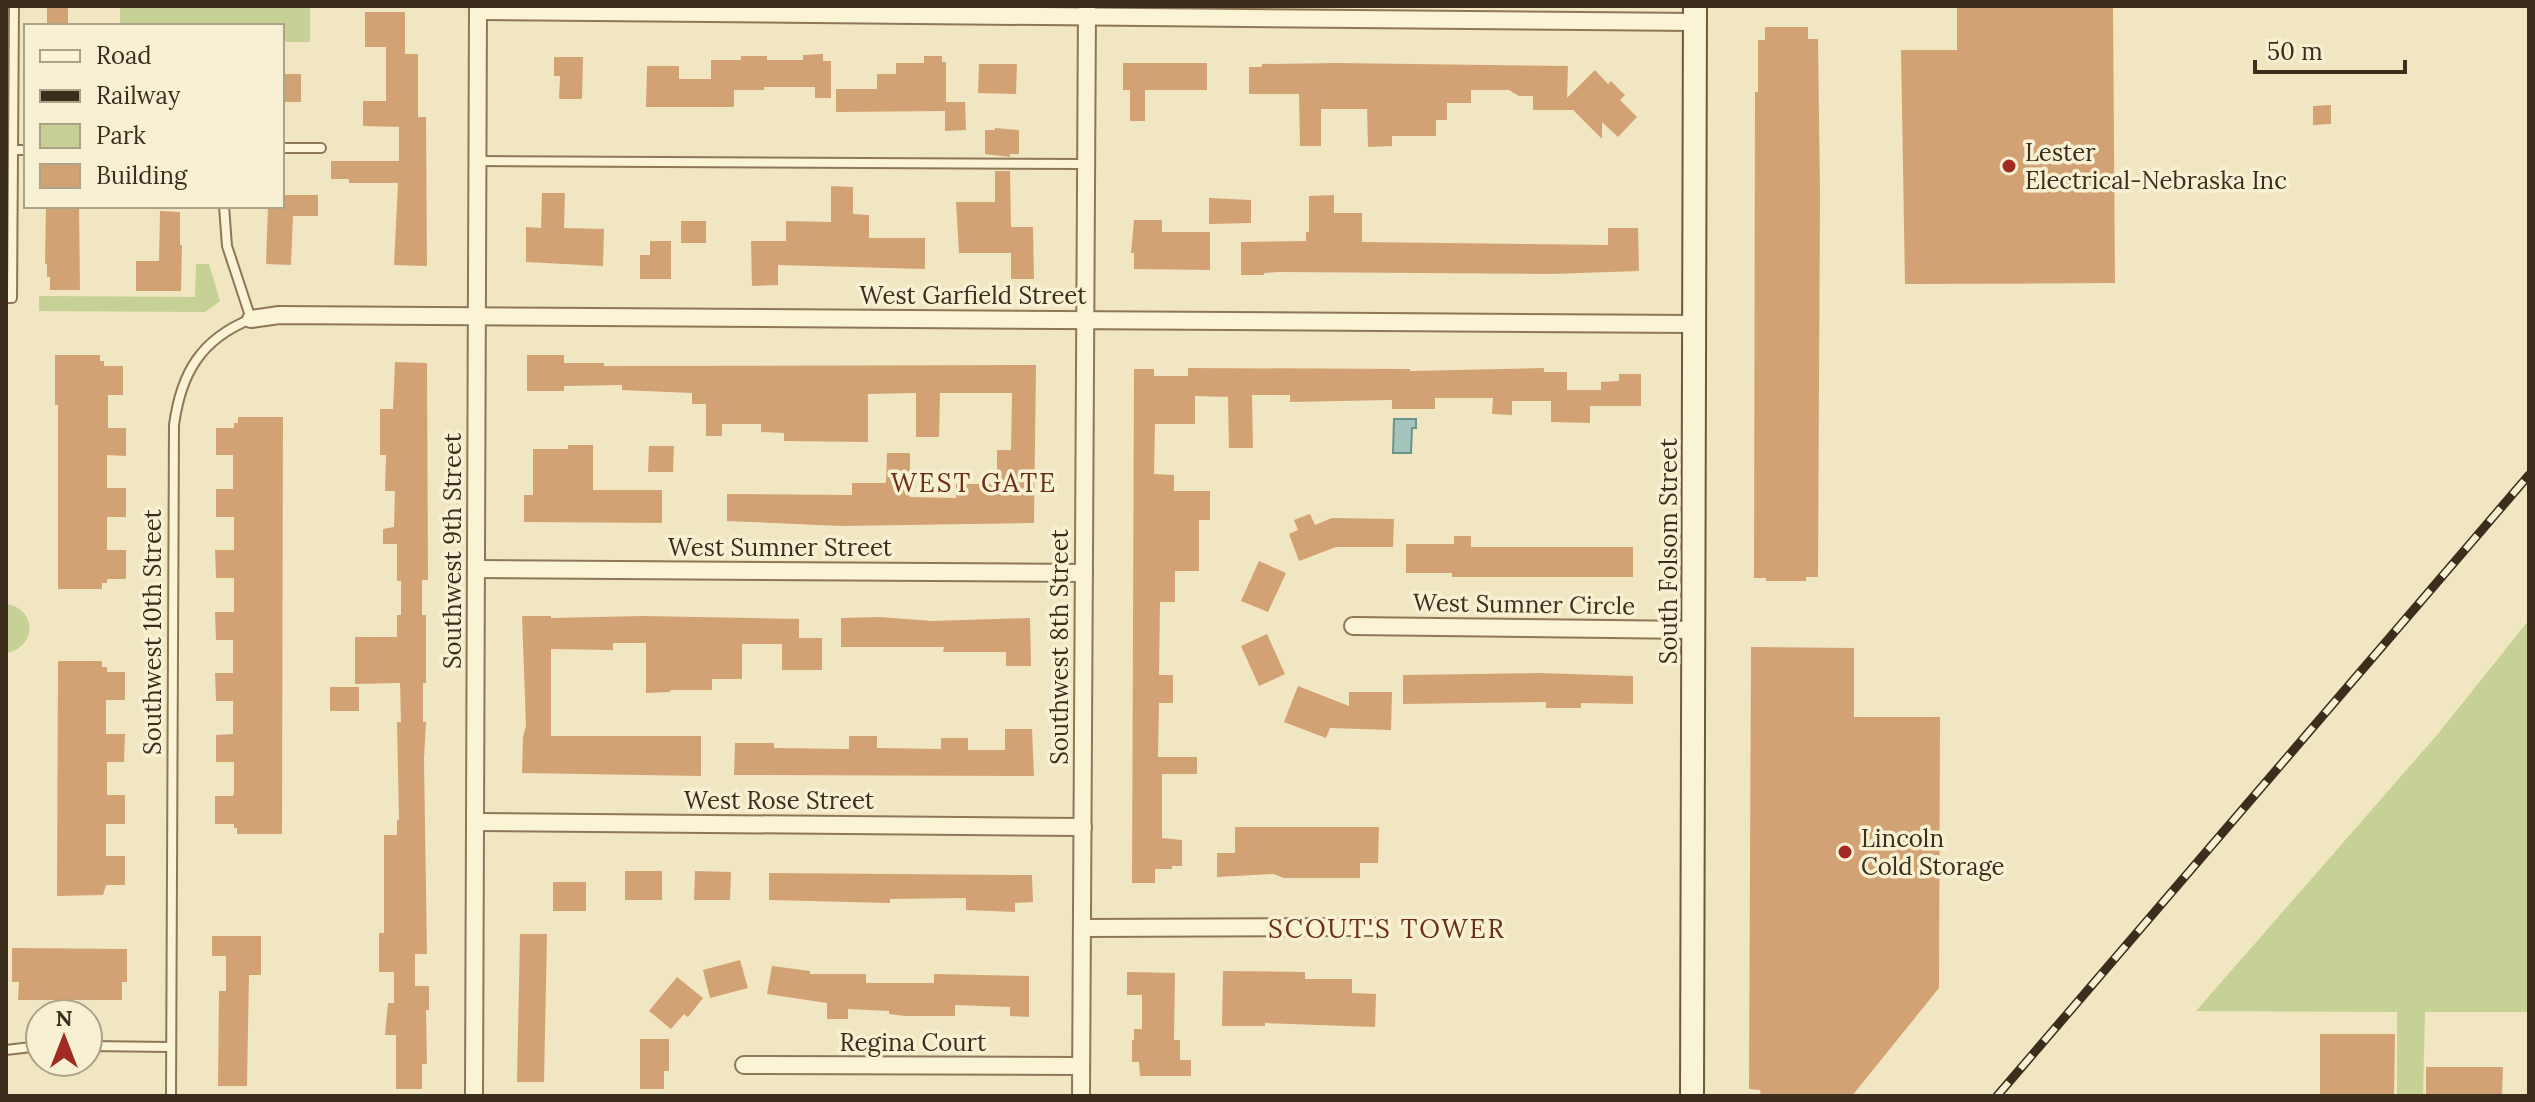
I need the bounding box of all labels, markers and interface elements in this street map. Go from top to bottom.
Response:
legend [24,24,284,208]
scale bar [2255,24,2405,74]
text: 50 m [2267,36,2323,67]
text: Road [96,40,152,71]
text: Railway [96,80,181,111]
text: Park [96,120,146,151]
place label: Lester Electrical-Nebraska Inc [2025,137,2287,196]
marker: Lester Electrical-Nebraska Inc [2000,157,2018,175]
text: Building [96,160,188,191]
street label: West Garfield Street [860,280,1087,311]
street label: Southwest 9th Street [437,432,468,669]
street label: South Folsom Street [1653,437,1684,664]
district label: WEST GATE [891,466,1057,499]
street label: Southwest 10th Street [137,508,168,755]
street label: Southwest 8th Street [1044,528,1075,765]
street label: West Sumner Street [668,532,893,563]
street label: West Sumner Circle [1413,587,1635,621]
street label: West Rose Street [684,785,875,816]
place label: Lincoln Cold Storage [1861,823,2005,882]
marker: Lincoln Cold Storage [1836,843,1854,861]
district label: SCOUT'S TOWER [1268,912,1506,945]
north arrow [24,998,104,1078]
text: N [55,1004,73,1032]
street label: Regina Court [840,1027,987,1058]

